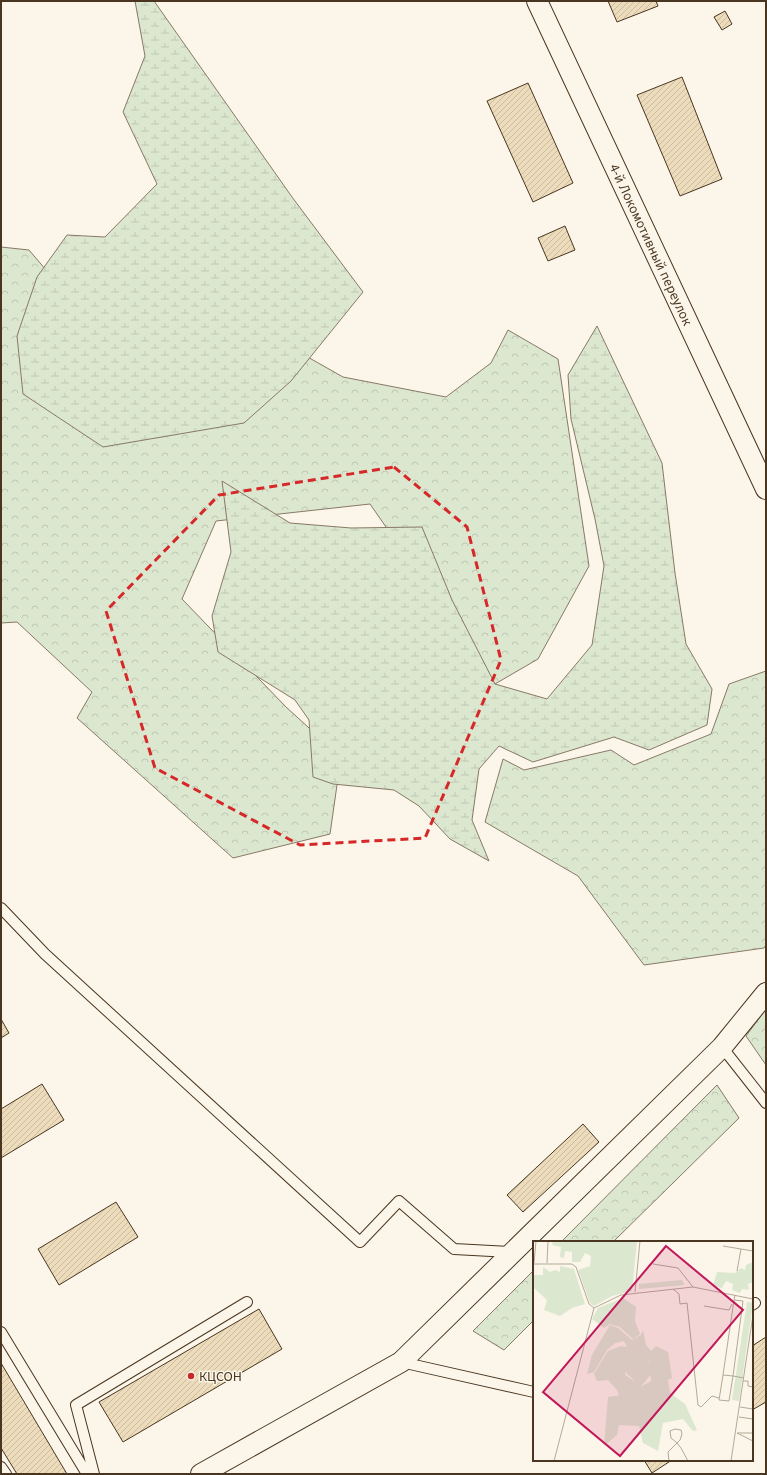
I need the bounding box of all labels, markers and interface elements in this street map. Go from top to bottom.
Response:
street label: 4-й Локомотивный переулок [604,161,697,329]
inset map [533,1241,753,1461]
place label: КЦСОН [199,1367,242,1387]
marker: КЦСОН [186,1371,196,1381]

